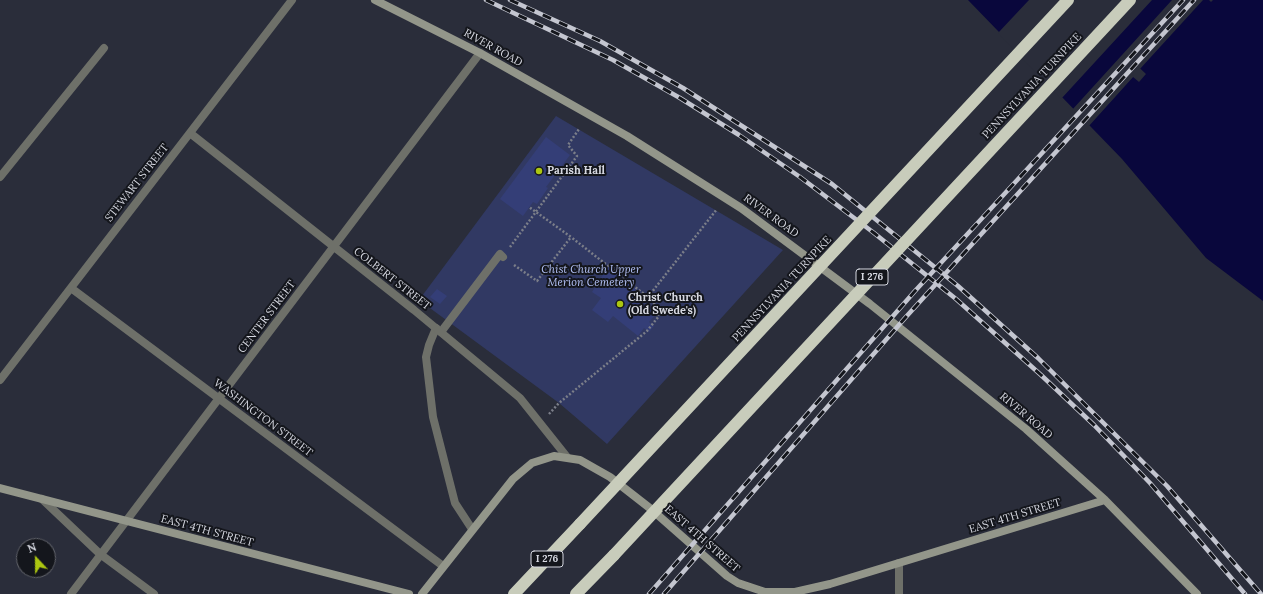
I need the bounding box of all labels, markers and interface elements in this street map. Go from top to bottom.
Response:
street label: RIVER ROAD [461,26,525,70]
street label: PENNSYLVANIA TURNPIKE [980,30,1084,142]
street label: STEWART STREET [102,141,172,225]
place label: Parish Hall [547,164,605,178]
marker: Parish Hall [534,166,544,176]
street label: RIVER ROAD [741,192,801,240]
street label: PENNSYLVANIA TURNPIKE [730,233,834,345]
street label: COLBERT STREET [351,245,433,313]
park label: Chist Church Upper Merion Cemetery [541,263,641,289]
road number: I 276 [856,269,888,285]
street label: CENTER STREET [235,278,299,356]
place label: Christ Church (Old Swede's) [628,291,703,317]
marker: Christ Church (Old Swede's) [615,299,625,309]
street label: WASHINGTON STREET [211,377,315,459]
street label: RIVER ROAD [997,390,1055,442]
street label: EAST 4TH STREET [968,496,1062,536]
street label: EAST 4TH STREET [662,503,742,575]
street label: EAST 4TH STREET [159,512,255,550]
north arrow [16,538,56,578]
text: N [25,540,38,556]
road number: I 276 [531,551,563,567]

